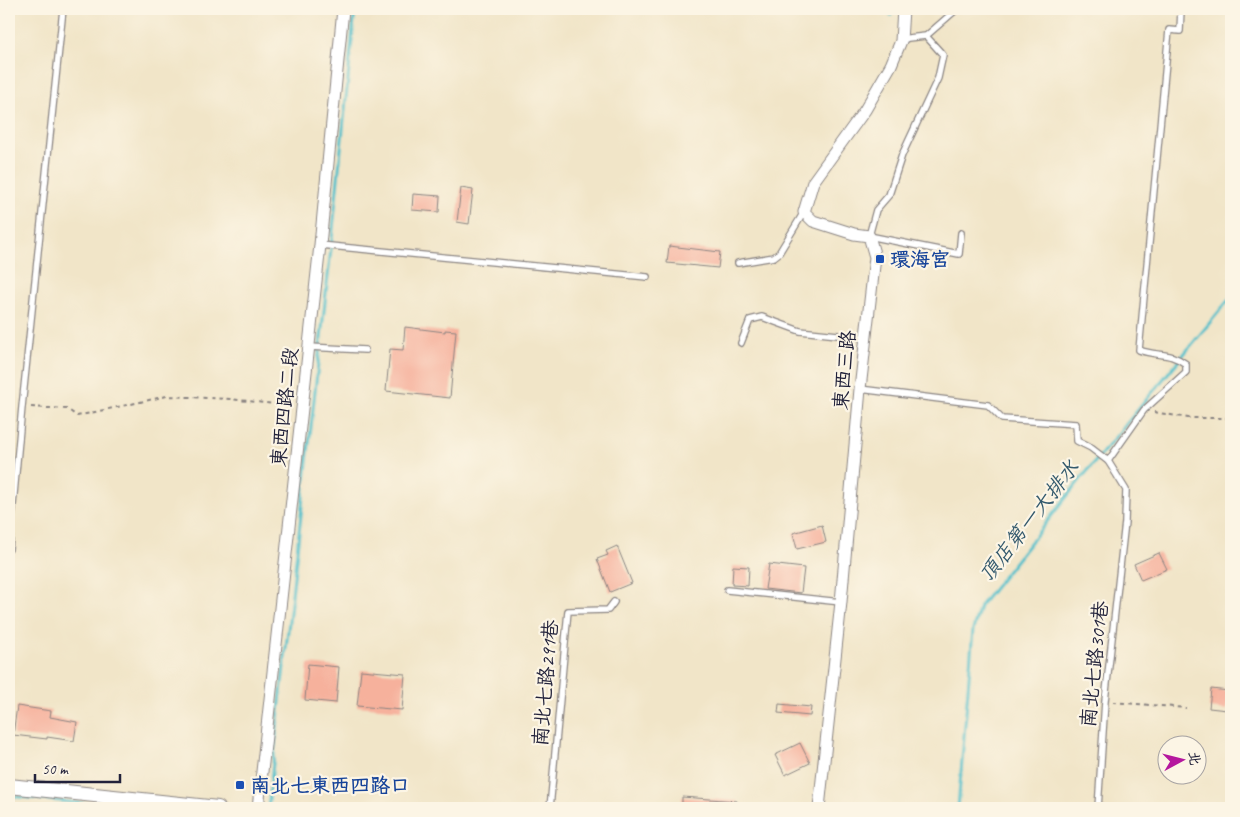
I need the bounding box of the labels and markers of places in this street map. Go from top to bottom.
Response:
place label: 環海宮 [890,247,950,272]
marker: 環海宮 [874,253,886,265]
place label: 南北七東西四路口 [250,773,410,798]
marker: 南北七東西四路口 [234,779,246,791]

